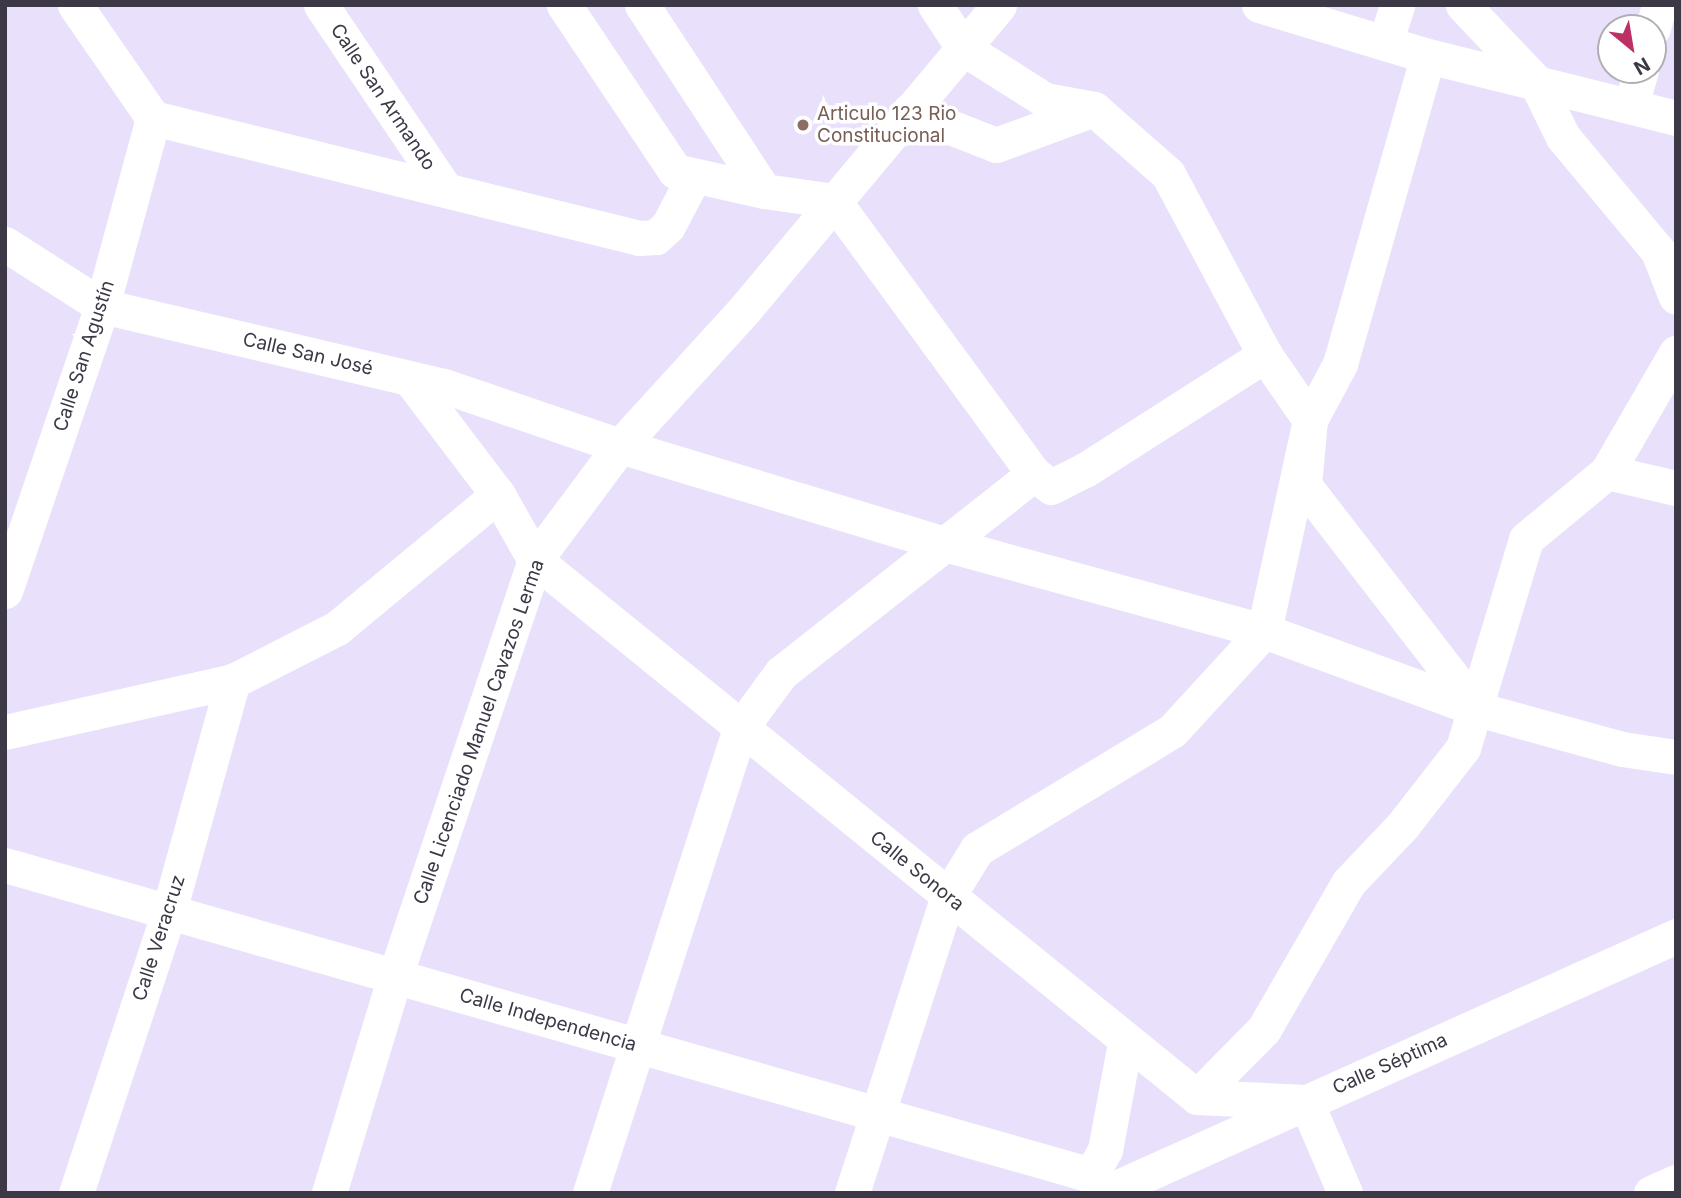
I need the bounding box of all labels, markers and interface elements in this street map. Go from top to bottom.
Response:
north arrow [1597,14,1667,84]
street label: Calle San Armando [326,19,440,175]
text: N [1630,52,1654,79]
place label: Articulo 123 Rio Constitucional [817,103,956,147]
marker: Articulo 123 Rio Constitucional [795,117,811,133]
street label: Calle San Agustín [49,278,119,434]
street label: Calle San José [241,328,375,380]
street label: Calle Licenciado Manuel Cavazos Lerma [409,556,549,908]
street label: Calle Sonora [865,826,969,916]
street label: Calle Veracruz [128,872,190,1004]
street label: Calle Independencia [457,984,639,1056]
street label: Calle Séptima [1329,1029,1451,1099]

